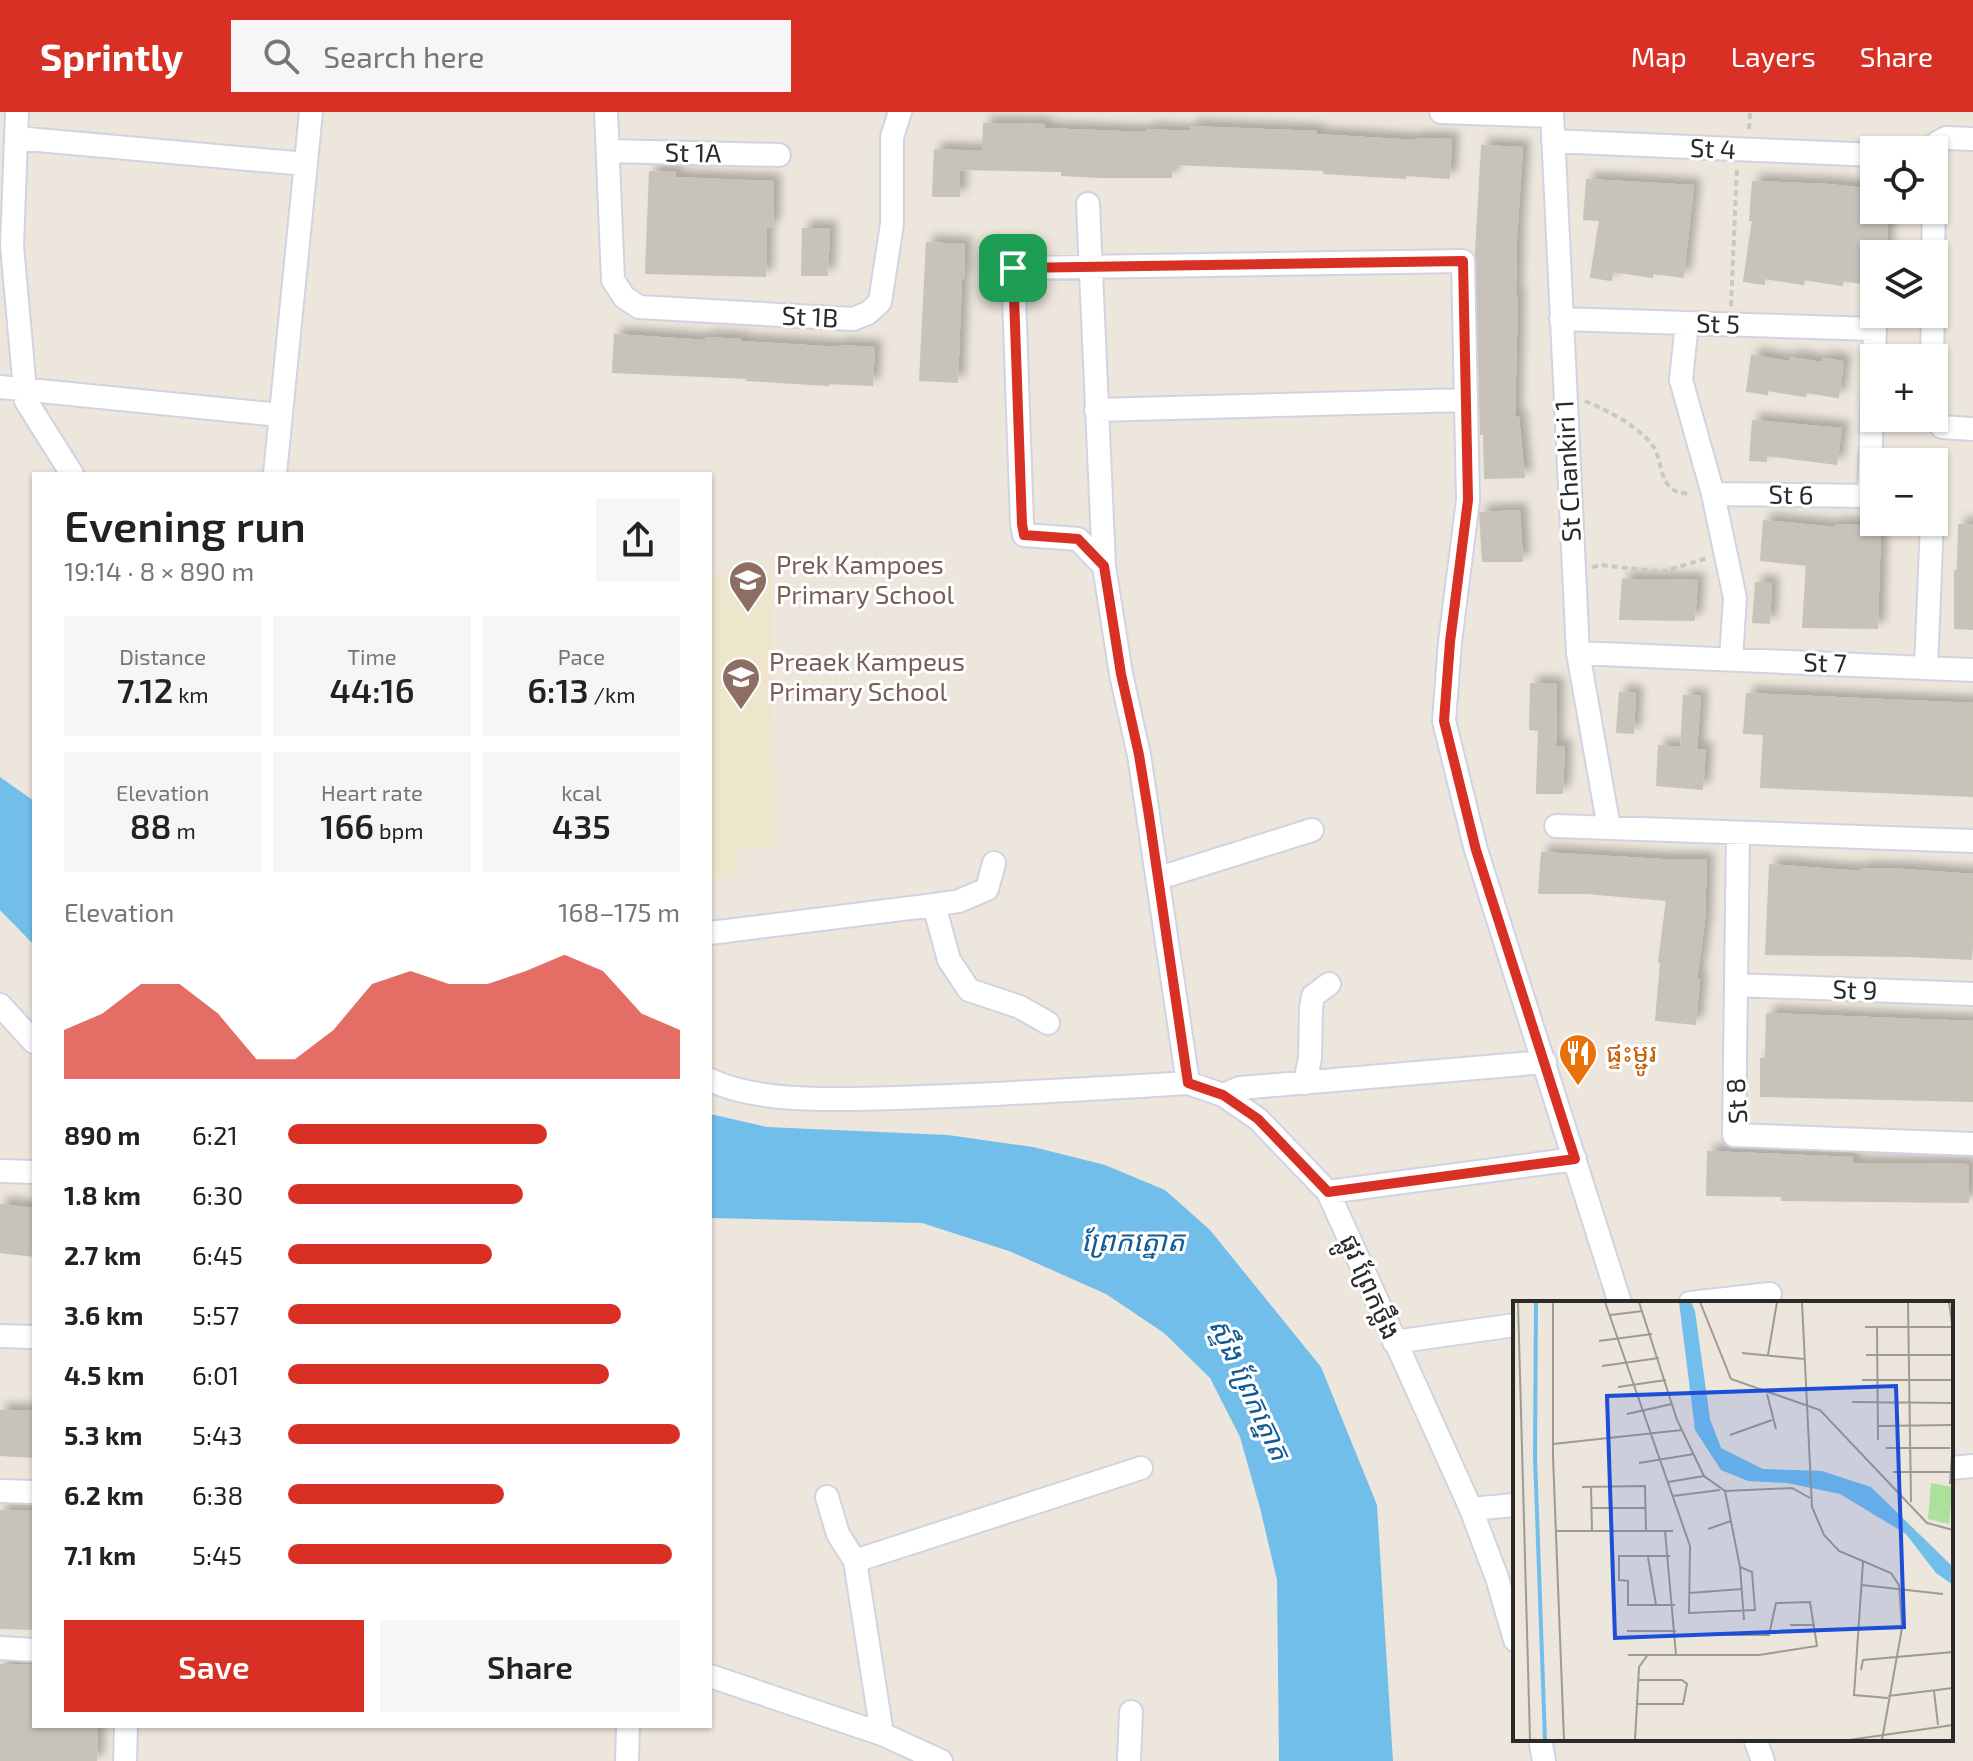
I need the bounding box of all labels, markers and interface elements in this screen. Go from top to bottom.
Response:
search box [231,20,791,92]
text: Sprintly [40,33,183,79]
icon: search [259,34,303,78]
text: Search here [323,38,484,74]
text: Map [1631,39,1687,73]
text: Layers [1731,39,1816,73]
text: Share [1860,39,1933,73]
street label: St 4 [1689,131,1737,164]
street label: St 1A [664,136,722,167]
map controls [1860,136,1948,536]
button: locate [1860,136,1948,224]
pin [979,234,1047,302]
button: layers [1860,240,1948,328]
icon: arrive [991,246,1035,290]
street label: St 1B [781,299,839,332]
street label: St 5 [1695,306,1741,339]
button: + [1860,344,1948,432]
street label: St Chankiri 1 [1547,399,1586,543]
button: − [1860,448,1948,536]
street label: St 6 [1768,478,1814,509]
text: Evening run [64,498,306,551]
button: share [596,498,680,582]
place label: Prek Kampoes Primary School [776,548,955,609]
text: 19:14 · 8 × 890 m [64,555,254,586]
school or university icon: Prek Kampoes Primary School [727,559,769,614]
text: Distance [119,643,206,669]
text: Time [347,643,397,669]
text: Pace [558,643,605,669]
place label: Preaek Kampeus Primary School [769,645,965,706]
street label: St 7 [1803,645,1847,678]
school or university icon: Preaek Kampeus Primary School [720,656,762,711]
text: 7.12 [117,669,173,710]
text: 44:16 [329,669,415,710]
text: 6:13 [527,669,589,710]
text: km [173,681,209,707]
text: /km [589,681,635,707]
text: Elevation [116,779,209,805]
text: Heart rate [321,779,423,805]
text: kcal [561,779,601,805]
text: 88 [130,805,172,846]
text: 166 [320,805,374,846]
text: 435 [552,805,611,846]
text: m [172,817,196,843]
text: bpm [374,817,424,843]
text: Elevation [64,896,174,927]
text: 168–175 m [558,896,680,927]
street label: St 9 [1832,972,1878,1005]
restaurant icon: ផ្ទះម្ជូរ [1557,1032,1599,1087]
place label: ផ្ទះម្ជូរ [1606,1036,1657,1077]
street label: St 8 [1719,1077,1752,1125]
text: 890 m [64,1119,140,1150]
text: 6:21 [192,1119,238,1150]
text: 1.8 km [64,1179,141,1210]
text: 6:30 [192,1179,243,1210]
water label: ព្រែកត្នោត [1081,1223,1187,1259]
street label: ផ្លូវ ព្រែកថ្លឹង [1326,1229,1408,1348]
text: 2.7 km [64,1239,141,1270]
text: 6:45 [192,1239,243,1270]
text: 3.6 km [64,1299,143,1330]
text: 5:57 [192,1299,239,1330]
inset map [1513,1301,1953,1741]
water label: ស្ទឹង ព្រែកត្នោត [1202,1312,1300,1468]
text: 4.5 km [64,1359,144,1390]
text: 6:01 [192,1359,239,1390]
text: 5.3 km [64,1419,143,1450]
text: 5:43 [192,1419,243,1450]
text: 6.2 km [64,1479,144,1510]
text: 6:38 [192,1479,243,1510]
text: 7.1 km [64,1539,136,1570]
text: 5:45 [192,1539,242,1570]
button: Save [64,1620,364,1712]
button: Share [380,1620,680,1712]

